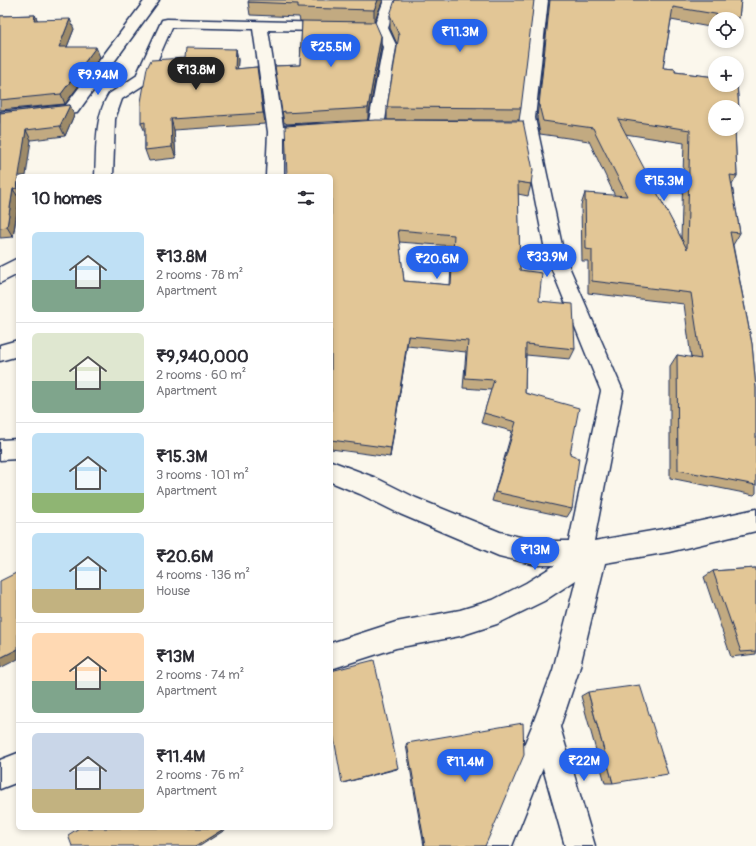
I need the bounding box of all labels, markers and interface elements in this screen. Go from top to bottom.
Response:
map controls [708,12,744,136]
button: locate [708,12,744,48]
pin: ₹11.3M [427,19,493,53]
text: ₹11.3M [441,24,479,40]
pin: ₹25.5M [298,34,364,68]
text: ₹25.5M [310,39,352,55]
button: + [708,56,744,92]
pin: ₹13.8M [163,57,229,91]
pin: ₹9.94M [65,62,131,96]
text: ₹13.8M [177,62,215,78]
text: ₹9.94M [78,67,118,83]
button: − [708,100,744,136]
pin: ₹15.3M [631,168,697,202]
text: ₹15.3M [644,173,684,189]
icon: filters [295,187,317,209]
text: 10 homes [32,188,102,209]
pin: ₹33.9M [514,244,580,278]
text: ₹13.8M [156,246,207,267]
pin: ₹20.6M [404,246,470,280]
icon: home [64,248,112,296]
text: ₹33.9M [526,249,568,265]
text: ₹20.6M [415,251,459,267]
text: 2 rooms · 78 m² [156,267,243,283]
text: Apartment [156,283,217,299]
text: ₹9,940,000 [156,346,249,367]
icon: home [64,349,112,397]
text: 2 rooms · 60 m² [156,367,246,383]
text: Apartment [156,383,217,399]
text: ₹15.3M [156,446,208,467]
icon: home [64,449,112,497]
text: 3 rooms · 101 m² [156,467,249,483]
text: Apartment [156,483,217,499]
pin: ₹13M [511,537,559,571]
text: ₹13M [520,542,550,558]
text: ₹20.6M [156,546,213,567]
icon: home [64,549,112,597]
text: 4 rooms · 136 m² [156,567,250,583]
text: House [156,583,190,599]
text: ₹13M [156,646,195,667]
icon: home [64,649,112,697]
text: 2 rooms · 74 m² [156,667,244,683]
text: Apartment [156,683,217,699]
text: ₹11.4M [156,746,205,767]
pin: ₹22M [560,748,608,782]
icon: home [64,749,112,797]
pin: ₹11.4M [432,749,498,783]
text: ₹22M [568,753,600,769]
text: ₹11.4M [446,754,484,770]
text: 2 rooms · 76 m² [156,767,244,783]
text: Apartment [156,783,217,799]

